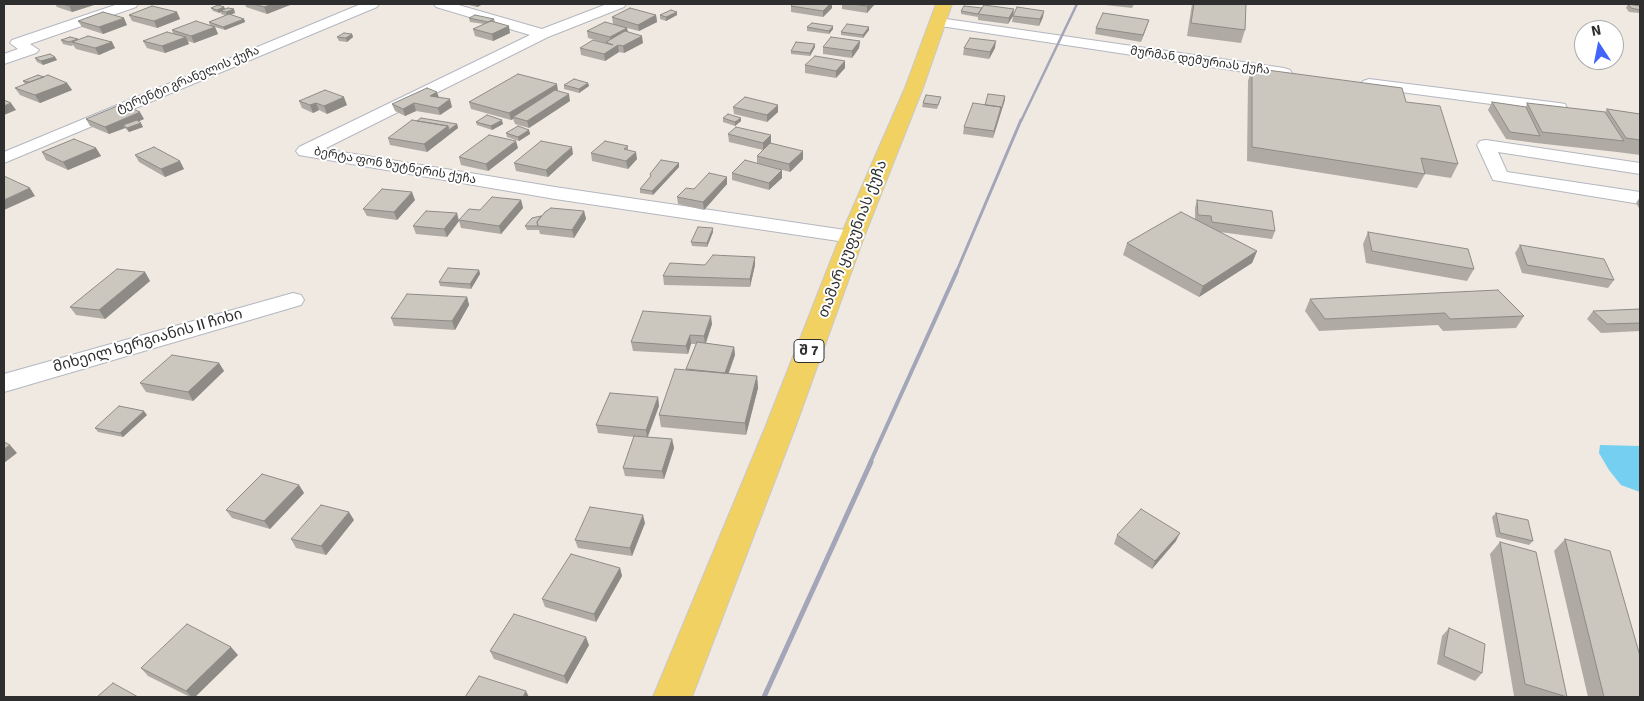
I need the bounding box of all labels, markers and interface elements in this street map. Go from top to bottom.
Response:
north arrow [1574,20,1624,70]
text: N [1590,21,1603,40]
street label: ტერენტი გრანელის ქუჩა [114,43,262,117]
street label: მურმან დემურიას ქუჩა [1129,44,1271,78]
street label: ბერტა ფონ ზუტნერის ქუჩა [313,145,477,187]
street label: თამარ ყუფუნიას ქუჩა [815,158,891,320]
street label: მიხეილ ხერგიანის II ჩიხი [51,305,245,377]
road number: შ 7 [794,340,824,362]

